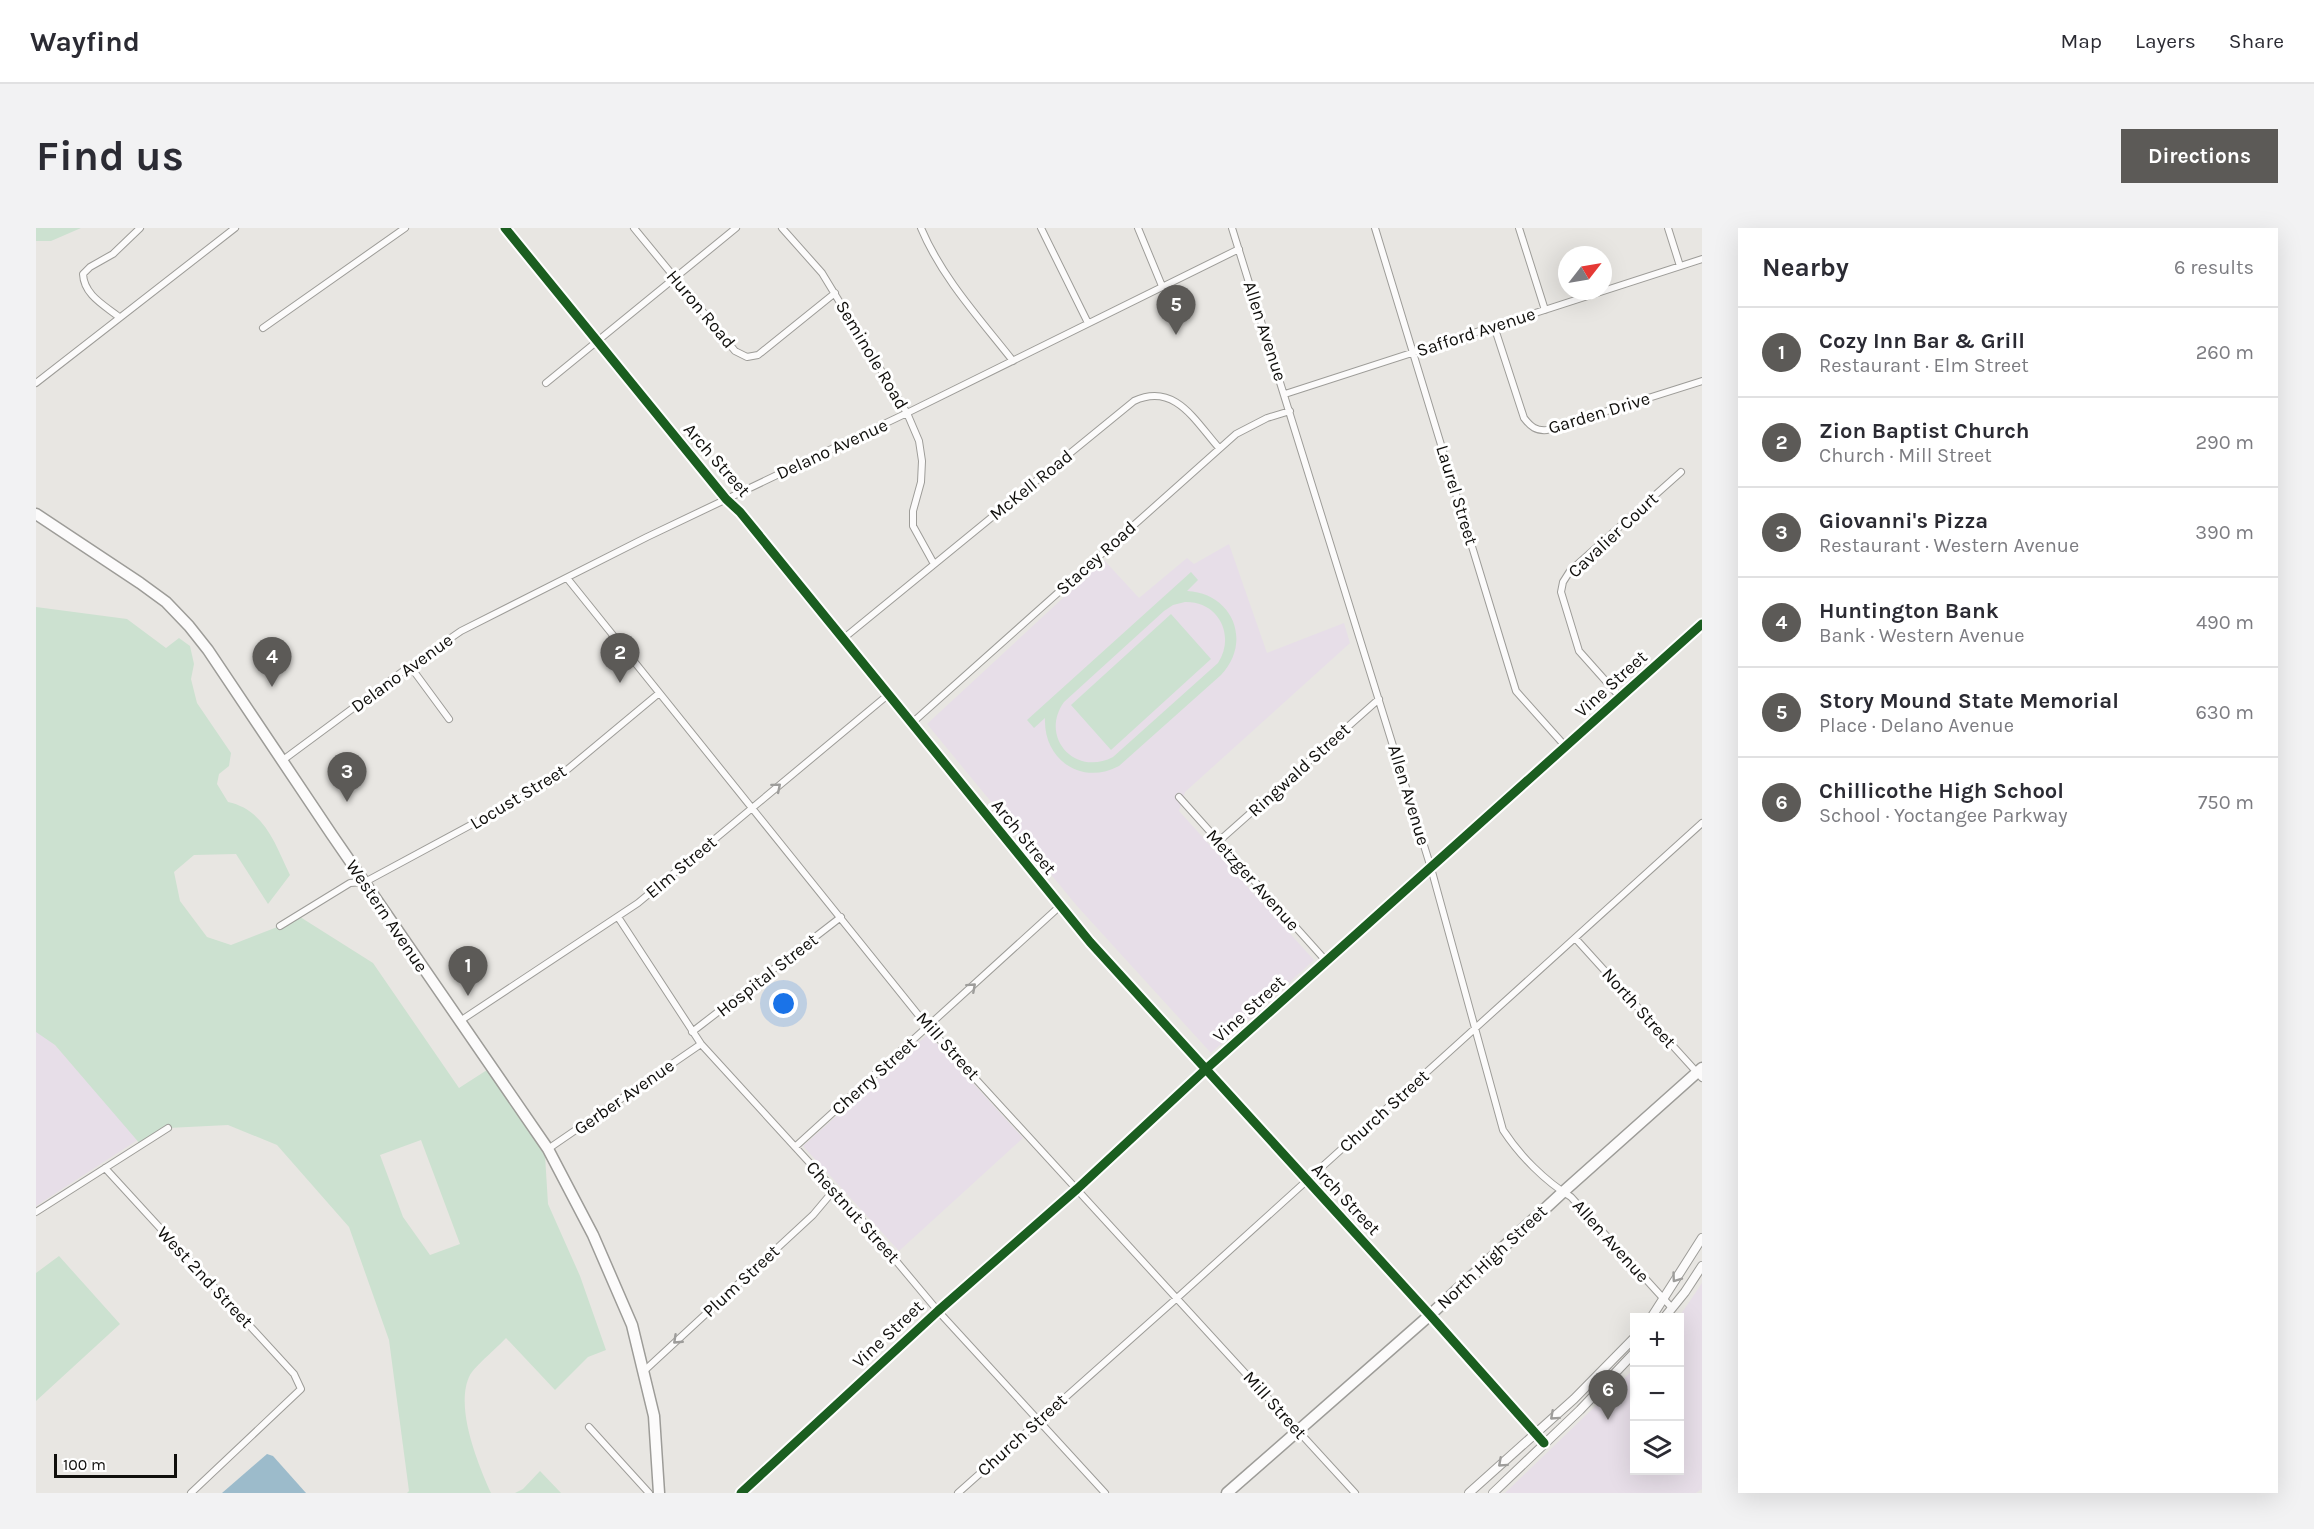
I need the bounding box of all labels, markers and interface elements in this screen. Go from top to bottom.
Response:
text: Wayfind [30,25,140,58]
text: Map [2060,29,2102,53]
text: Layers [2135,29,2196,53]
text: Share [2229,29,2284,53]
button: Directions [2121,129,2278,183]
text: Find us [36,131,184,181]
north arrow [1558,246,1612,300]
text: Nearby [1762,252,1849,283]
text: 6 results [2174,256,2254,279]
street label: Huron Road [662,265,740,353]
street label: Allen Avenue [1238,278,1292,384]
pin: 5 [1156,285,1196,335]
street label: Seminole Road [831,297,913,413]
street label: Safford Avenue [1414,302,1538,362]
text: Cozy Inn Bar & Grill [1819,328,2025,354]
text: 1 [1778,341,1785,364]
text: 260 m [2196,341,2254,364]
text: Restaurant · Elm Street [1819,354,2029,377]
street label: Garden Drive [1546,387,1652,439]
street label: Delano Avenue [773,414,891,484]
text: Zion Baptist Church [1819,418,2029,444]
street label: Arch Street [679,419,755,502]
text: 2 [1775,431,1788,454]
text: 290 m [2195,431,2254,454]
street label: Laurel Street [1431,442,1483,548]
text: Church · Mill Street [1819,444,1992,467]
street label: McKell Road [985,445,1077,525]
street label: Cavalier Court [1563,487,1663,582]
text: Giovanni's Pizza [1819,508,1988,534]
street label: Stacey Road [1051,516,1141,600]
text: 3 [1775,521,1788,544]
text: 390 m [2195,521,2254,544]
text: Restaurant · Western Avenue [1819,534,2079,557]
text: Huntington Bank [1819,598,1999,624]
text: 4 [1776,611,1787,634]
text: 490 m [2196,611,2254,634]
text: Bank · Western Avenue [1819,624,2025,647]
street label: Delano Avenue [347,629,457,717]
pin: 2 [600,634,640,683]
pin: 4 [252,638,292,687]
street label: Vine Street [1570,646,1652,722]
text: Story Mound State Memorial [1819,688,2119,714]
text: 5 [1776,701,1787,724]
text: 630 m [2195,701,2254,724]
text: Place · Delano Avenue [1819,714,2014,737]
street label: Ringwald Street [1243,718,1355,822]
street label: Allen Avenue [1383,742,1435,848]
pin: 3 [328,752,366,802]
street label: Locust Street [466,760,570,834]
text: Chillicothe High School [1819,778,2064,804]
one-way arrow [770,783,781,794]
text: 6 [1775,791,1788,814]
text: 750 m [2198,791,2254,814]
street label: Arch Street [987,795,1061,879]
text: School · Yoctangee Parkway [1819,804,2068,827]
street label: Metzger Avenue [1202,825,1304,935]
street label: Elm Street [641,831,721,903]
street label: Western Avenue [341,855,433,977]
street label: Hospital Street [712,928,822,1021]
pin: 1 [448,946,488,996]
street label: North Street [1597,963,1681,1053]
street label: Vine Street [1208,971,1290,1047]
one-way arrow [965,983,975,994]
your location [769,989,798,1018]
street label: Mill Street [912,1007,985,1085]
street label: Cherry Street [827,1032,921,1120]
street label: Gerber Avenue [570,1054,678,1140]
street label: Church Street [1335,1065,1434,1157]
street label: Chestnut Street [801,1156,905,1268]
street label: Arch Street [1307,1158,1385,1240]
street label: Allen Avenue [1568,1195,1654,1287]
street label: North High Street [1432,1200,1552,1314]
street label: West 2nd Street [152,1222,258,1333]
street label: Plum Street [698,1240,784,1322]
one-way arrow [1672,1271,1683,1282]
street label: Vine Street [848,1295,928,1372]
map controls [1630,1313,1684,1475]
button: + [1630,1313,1684,1367]
one-way arrow [674,1333,684,1344]
street label: Mill Street [1239,1366,1312,1444]
button: − [1630,1367,1684,1421]
pin: 6 [1588,1370,1628,1420]
street label: Church Street [973,1389,1072,1481]
one-way arrow [1550,1409,1561,1420]
button: layers [1630,1421,1684,1475]
scale bar [54,1451,177,1478]
text: 100 m [63,1455,106,1474]
one-way arrow [1498,1456,1509,1467]

